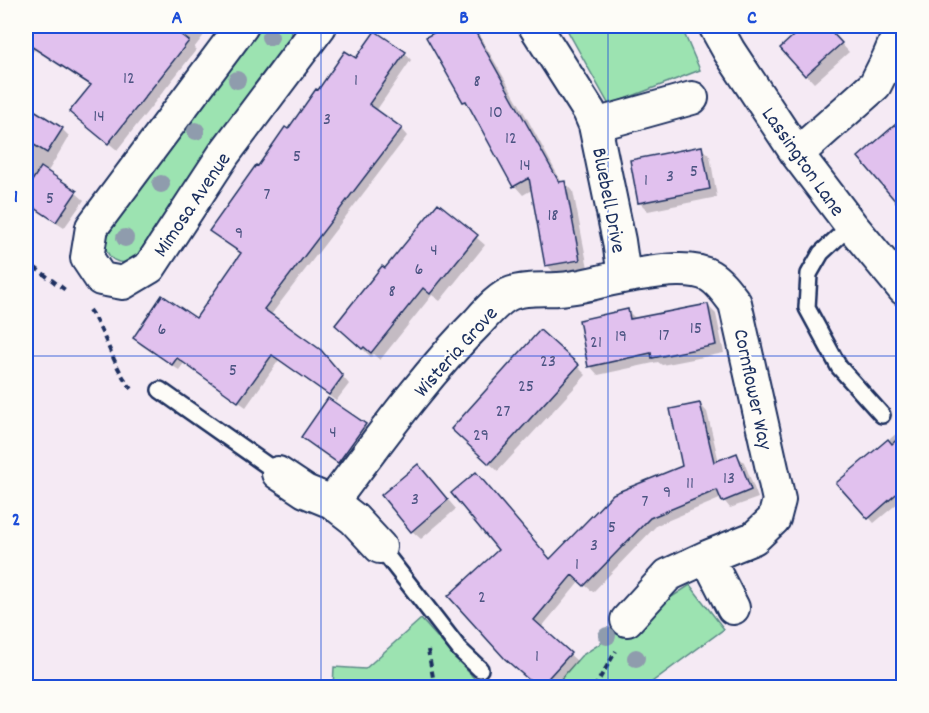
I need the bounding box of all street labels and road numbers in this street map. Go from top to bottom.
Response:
street label: Lassington Lane [753,102,850,224]
street label: Bluebell Drive [582,145,632,256]
street label: Mimosa Avenue [147,147,240,264]
street label: Wisteria Grove [408,301,506,405]
street label: Cornflower Way [724,326,779,453]

